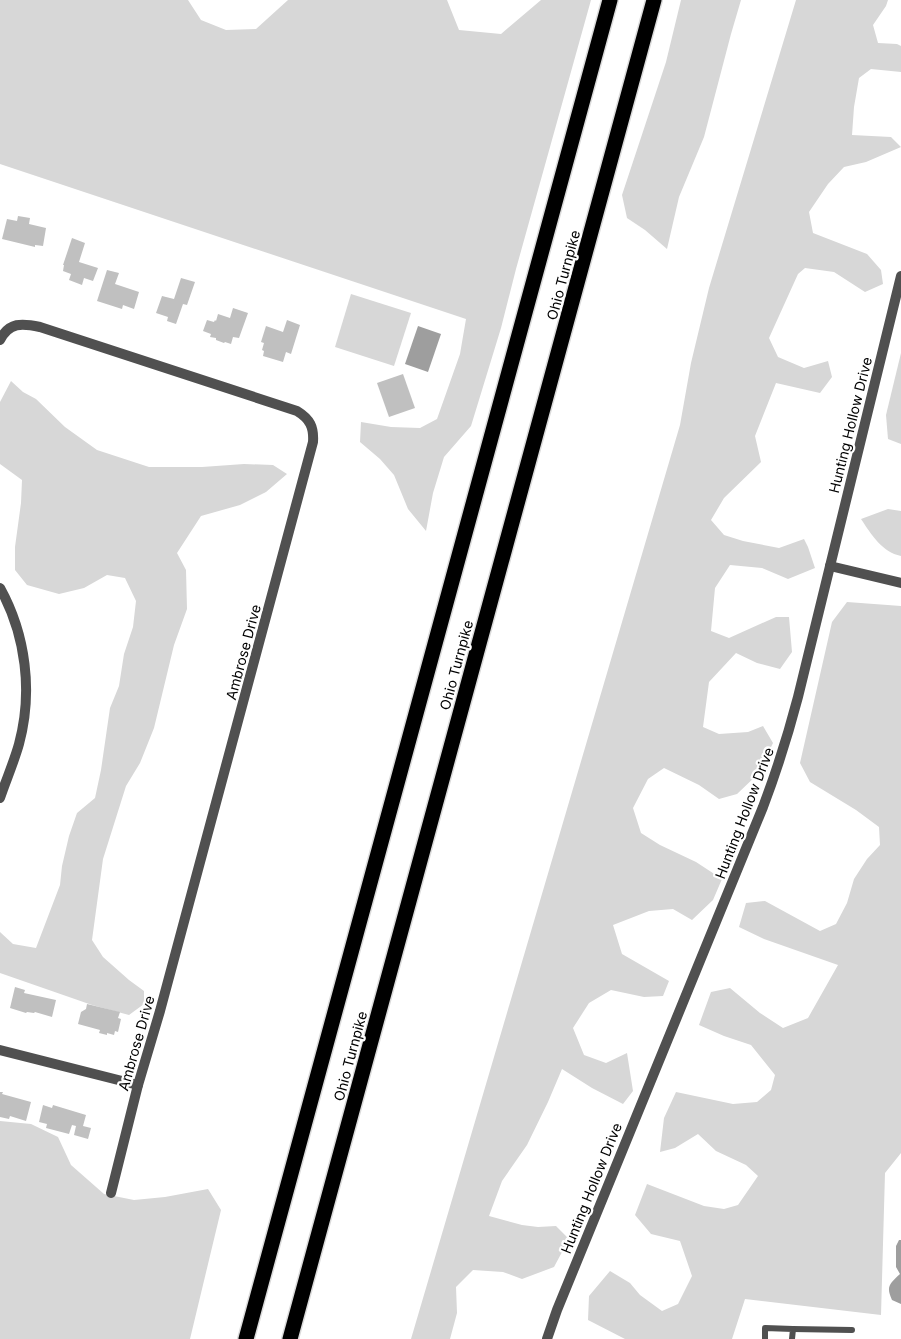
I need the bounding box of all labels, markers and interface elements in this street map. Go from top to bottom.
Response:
street label: Ohio Turnpike [543,228,583,322]
street label: Hunting Hollow Drive [825,355,875,495]
street label: Ambrose Drive [222,602,264,702]
street label: Ohio Turnpike [436,618,476,712]
street label: Hunting Hollow Drive [711,745,777,881]
street label: Ambrose Drive [114,993,158,1093]
street label: Ohio Turnpike [330,1009,370,1103]
street label: Hunting Hollow Drive [557,1120,625,1256]

